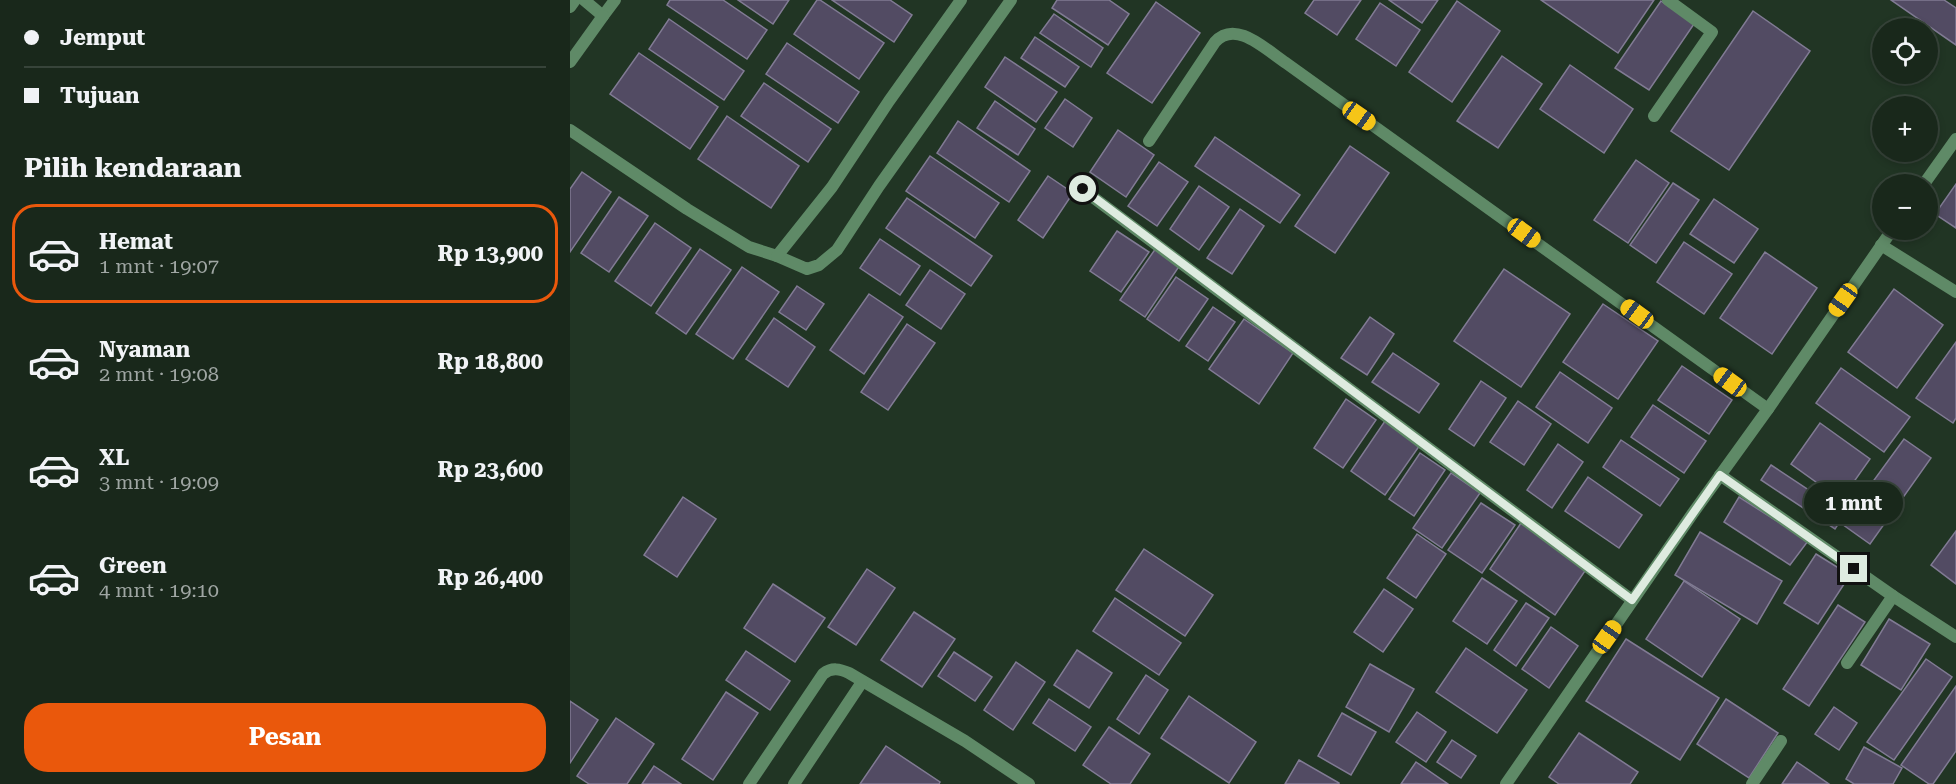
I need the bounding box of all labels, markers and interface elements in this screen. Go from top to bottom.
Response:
map controls [1872,18,1938,240]
button: locate [1872,18,1938,84]
text: Jemput [60,25,145,50]
text: Tujuan [60,83,140,108]
button: + [1872,96,1938,162]
car [1339,98,1379,134]
text: Pilih kendaraan [24,152,242,184]
button: − [1872,174,1938,240]
route start [1069,175,1096,202]
car [1504,215,1544,251]
icon: car [27,227,81,281]
text: Hemat [99,229,173,254]
text: Rp 13,900 [438,241,543,266]
text: 1 mnt · 19:07 [99,254,219,278]
car [1825,280,1861,320]
car [1617,296,1657,332]
icon: car [27,335,81,389]
text: Nyaman [99,337,190,362]
text: Rp 18,800 [438,349,543,374]
text: 2 mnt · 19:08 [99,362,219,386]
car [1710,364,1750,400]
icon: car [27,443,81,497]
text: XL [99,445,129,470]
text: Rp 23,600 [438,457,543,482]
text: 3 mnt · 19:09 [99,470,219,494]
callout: 1 mnt [1804,482,1904,524]
text: 1 mnt [1825,491,1882,515]
icon: car [27,551,81,605]
text: Green [99,553,167,578]
route end [1840,555,1867,582]
text: Rp 26,400 [438,565,543,590]
text: 4 mnt · 19:10 [99,578,219,602]
car [1589,617,1625,657]
button: Pesan [24,703,546,772]

